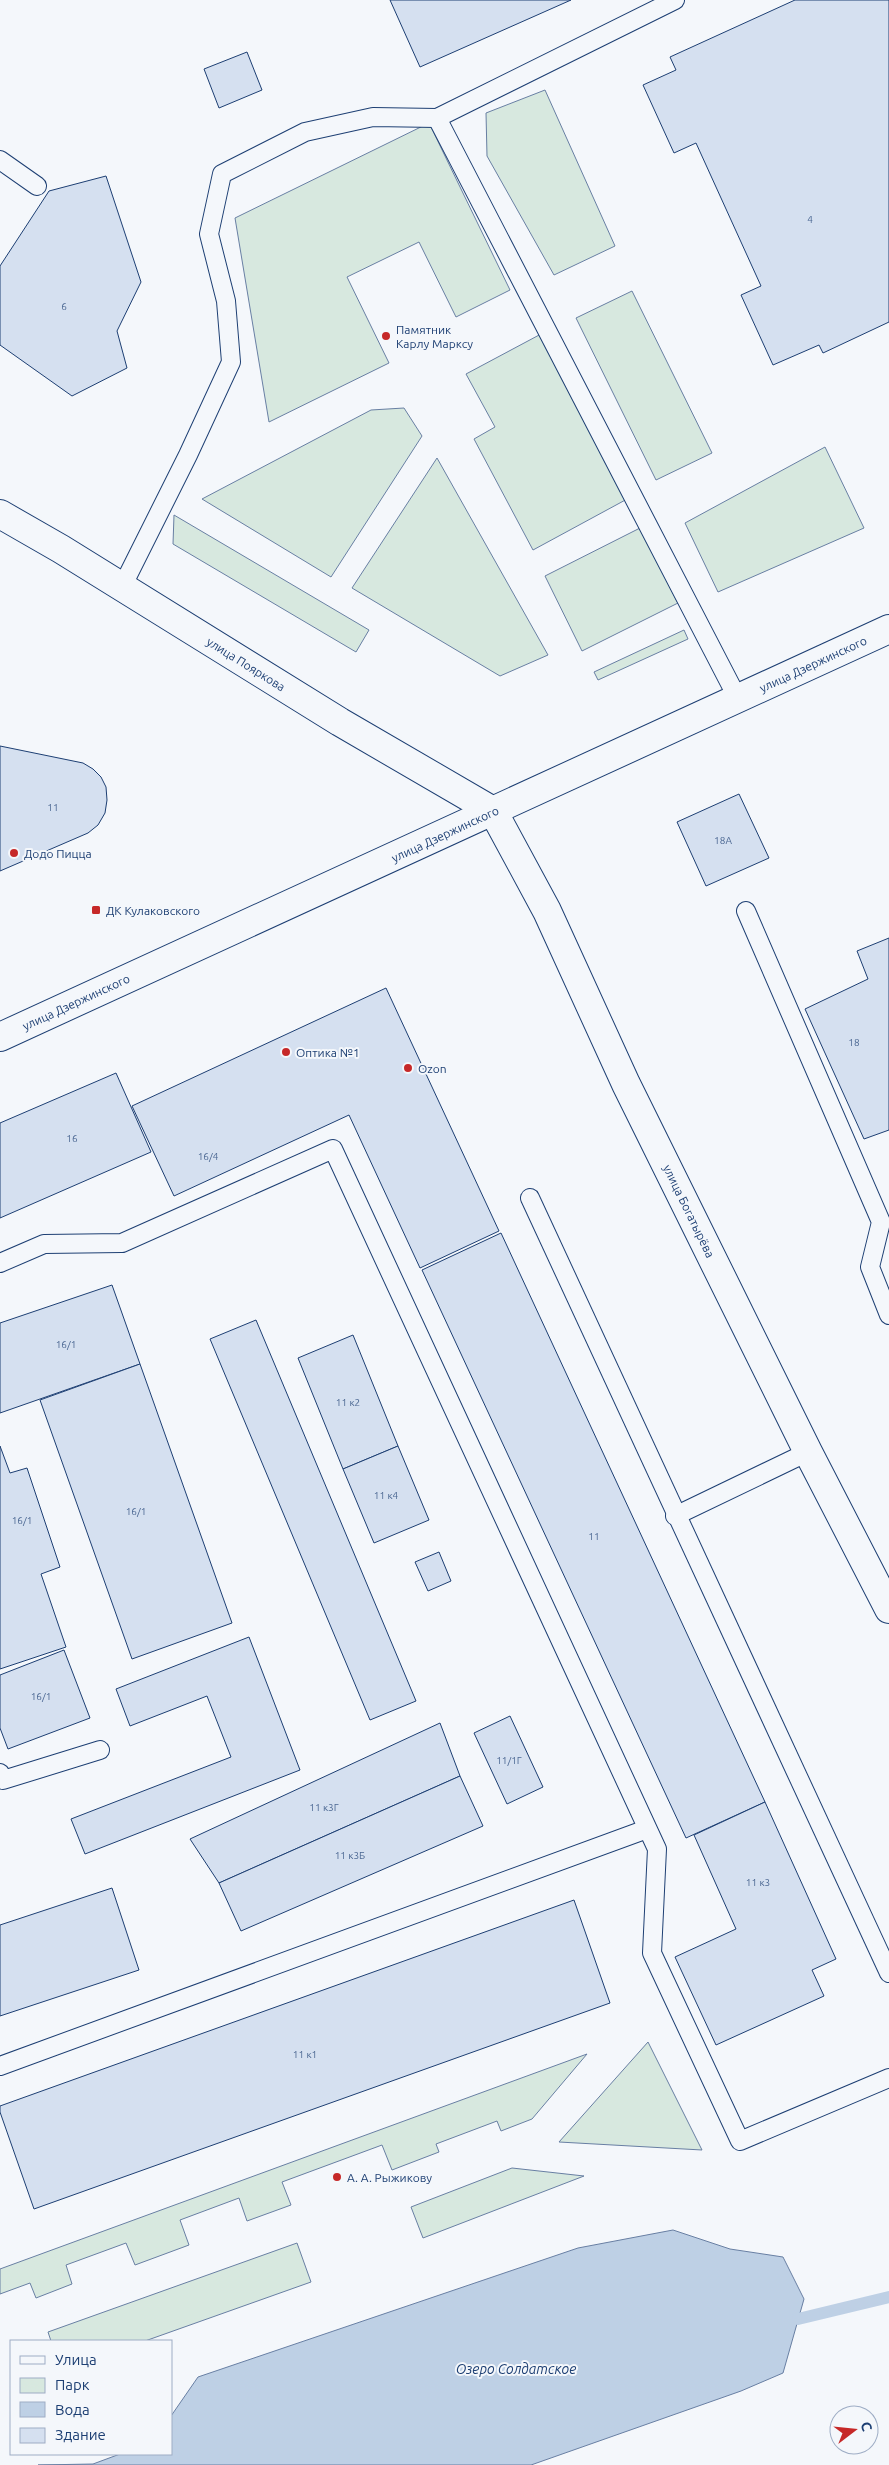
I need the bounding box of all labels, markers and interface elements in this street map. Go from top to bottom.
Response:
house number: 4 [807,214,813,225]
house number: 6 [61,301,67,312]
place label: Памятник Карлу Марксу [396,323,473,350]
marker: Памятник Карлу Марксу [380,330,392,342]
street label: улица Дзержинского [757,633,869,695]
street label: улица Пояркова [204,635,288,693]
house number: 11 [47,802,59,813]
street label: улица Дзержинского [389,803,501,865]
house number: 18А [714,835,732,846]
marker: Додо Пицца [8,847,20,859]
place label: Додо Пицца [24,847,92,860]
marker: ДК Кулаковского [90,904,102,916]
place label: ДК Кулаковского [106,904,200,917]
street label: улица Дзержинского [20,971,132,1033]
house number: 18 [848,1037,860,1048]
marker: Оптика №1 [280,1046,292,1058]
place label: Оптика №1 [296,1046,360,1059]
marker: Ozon [402,1062,414,1074]
place label: Ozon [418,1062,447,1075]
house number: 16 [66,1133,78,1144]
house number: 16/4 [198,1151,219,1162]
street label: улица Богатырёва [661,1162,717,1260]
house number: 16/1 [56,1339,76,1350]
house number: 11 к2 [336,1397,360,1408]
house number: 11 к4 [374,1490,399,1501]
house number: 16/1 [126,1506,146,1517]
house number: 16/1 [12,1515,32,1526]
house number: 11 [588,1531,600,1542]
house number: 16/1 [31,1691,51,1702]
house number: 11/1Г [496,1755,522,1766]
house number: 11 к3Г [309,1802,339,1813]
house number: 11 к3Б [335,1850,365,1861]
house number: 11 к3 [746,1877,770,1888]
house number: 11 к1 [293,2049,317,2060]
marker: А. А. Рыжикову [331,2171,343,2183]
place label: А. А. Рыжикову [347,2171,432,2184]
legend [10,2340,172,2455]
text: Улица [55,2351,97,2368]
water label: Озеро Солдатское [456,2361,576,2377]
text: Парк [55,2376,90,2393]
text: Вода [55,2401,90,2418]
north arrow [829,2405,879,2455]
text: С [858,2420,875,2433]
text: Здание [55,2426,106,2443]

